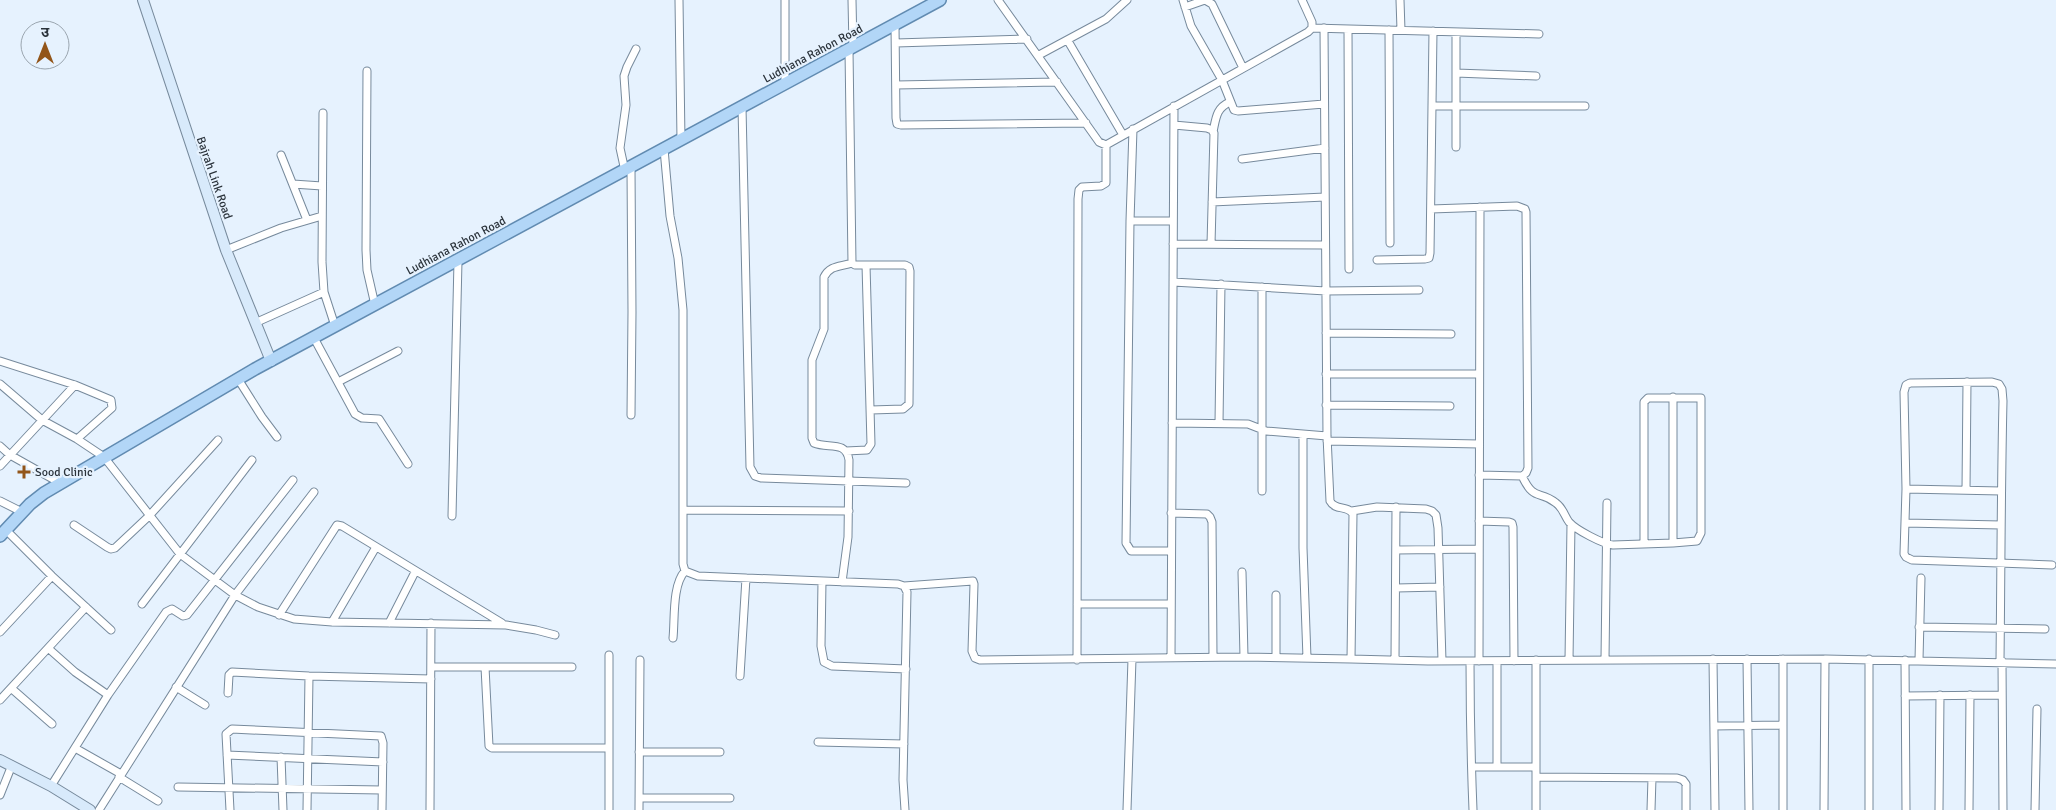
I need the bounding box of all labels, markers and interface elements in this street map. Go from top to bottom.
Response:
north arrow [20,20,70,70]
street label: Ludhiana Rahon Road [761,21,865,87]
text: उ [41,24,50,41]
street label: Bajrah Link Road [193,135,235,221]
street label: Ludhiana Rahon Road [404,213,508,279]
marker: Sood Clinic [17,465,31,479]
place label: Sood Clinic [35,465,93,480]

